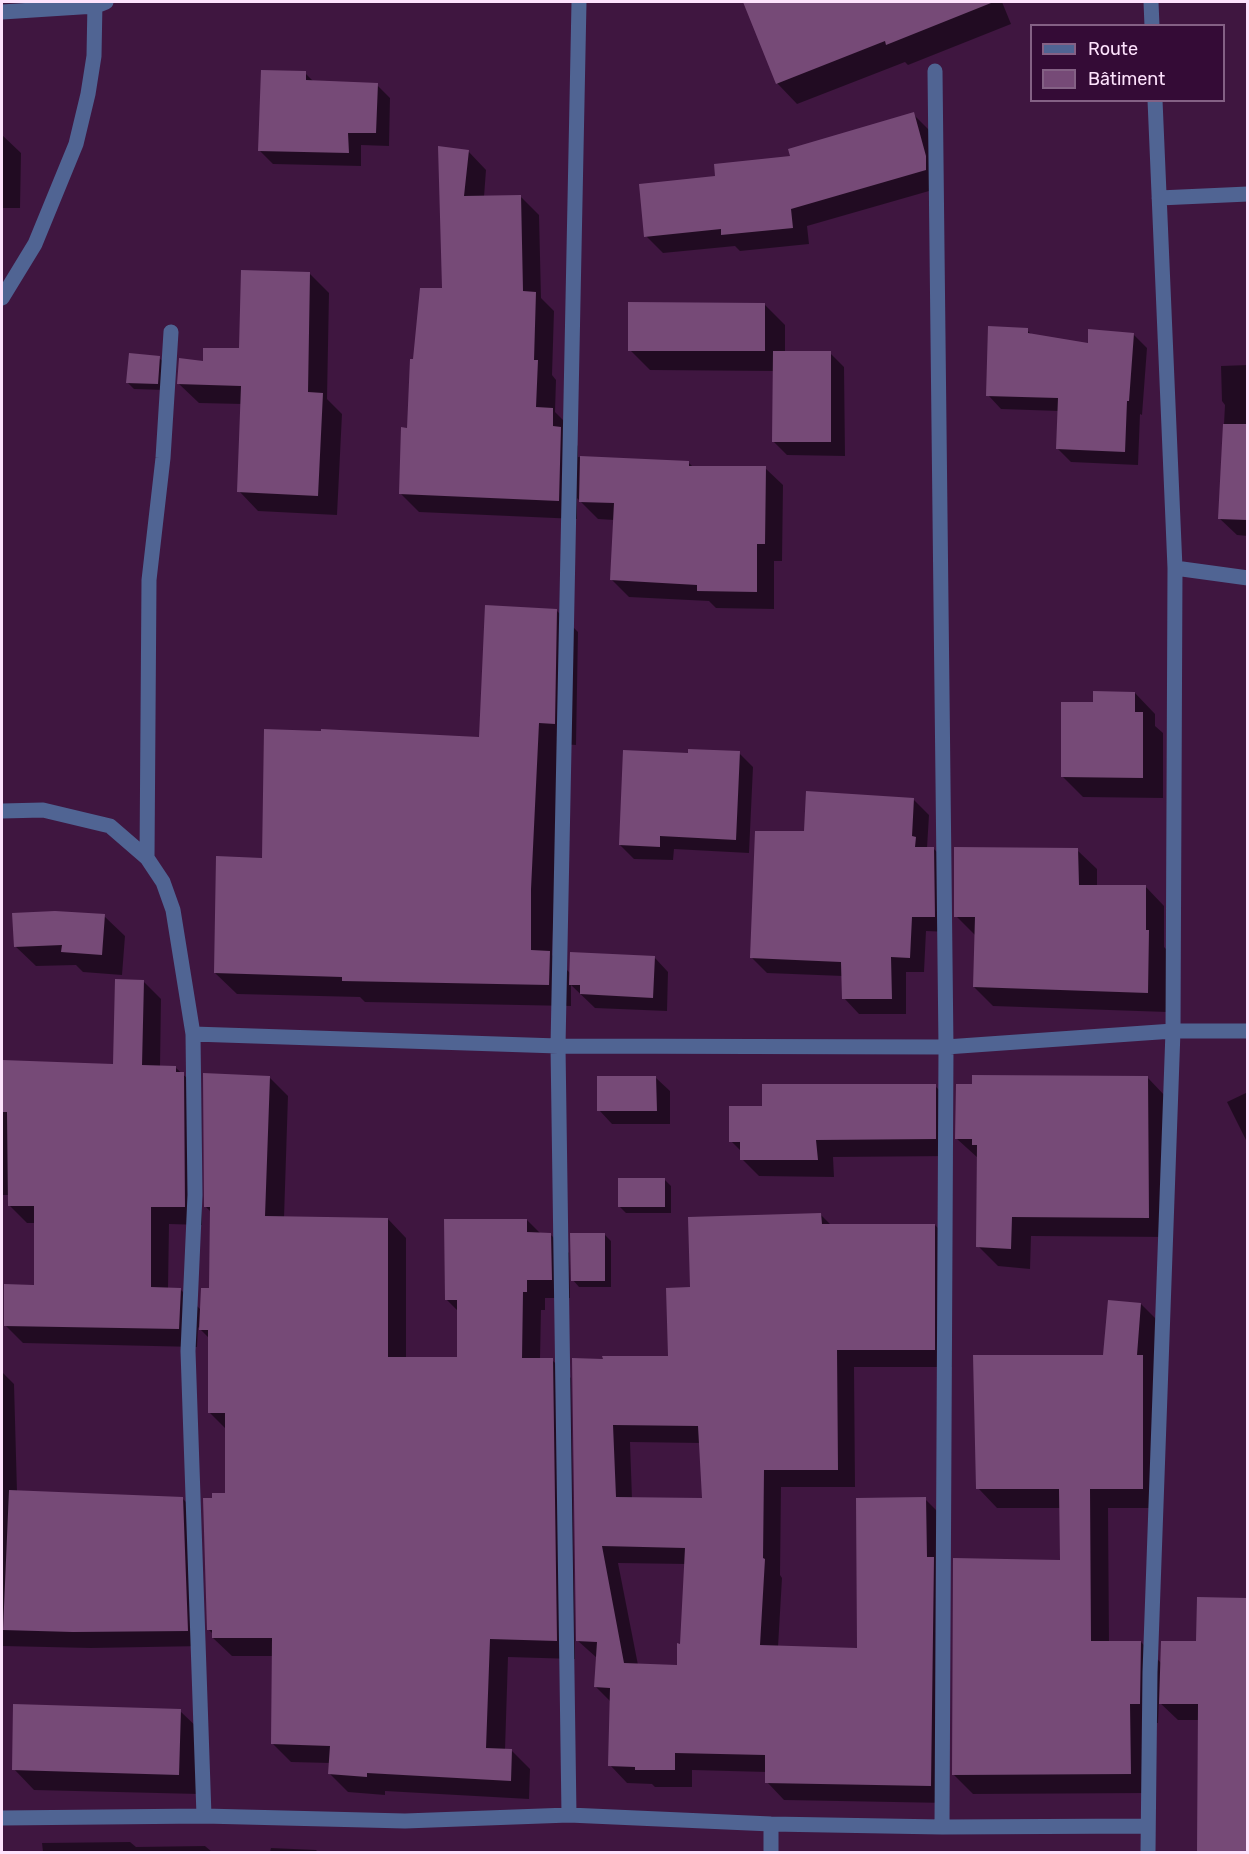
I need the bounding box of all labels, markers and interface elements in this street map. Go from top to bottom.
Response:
legend [1030,24,1225,102]
text: Route [1088,38,1138,60]
text: Bâtiment [1088,68,1165,90]

